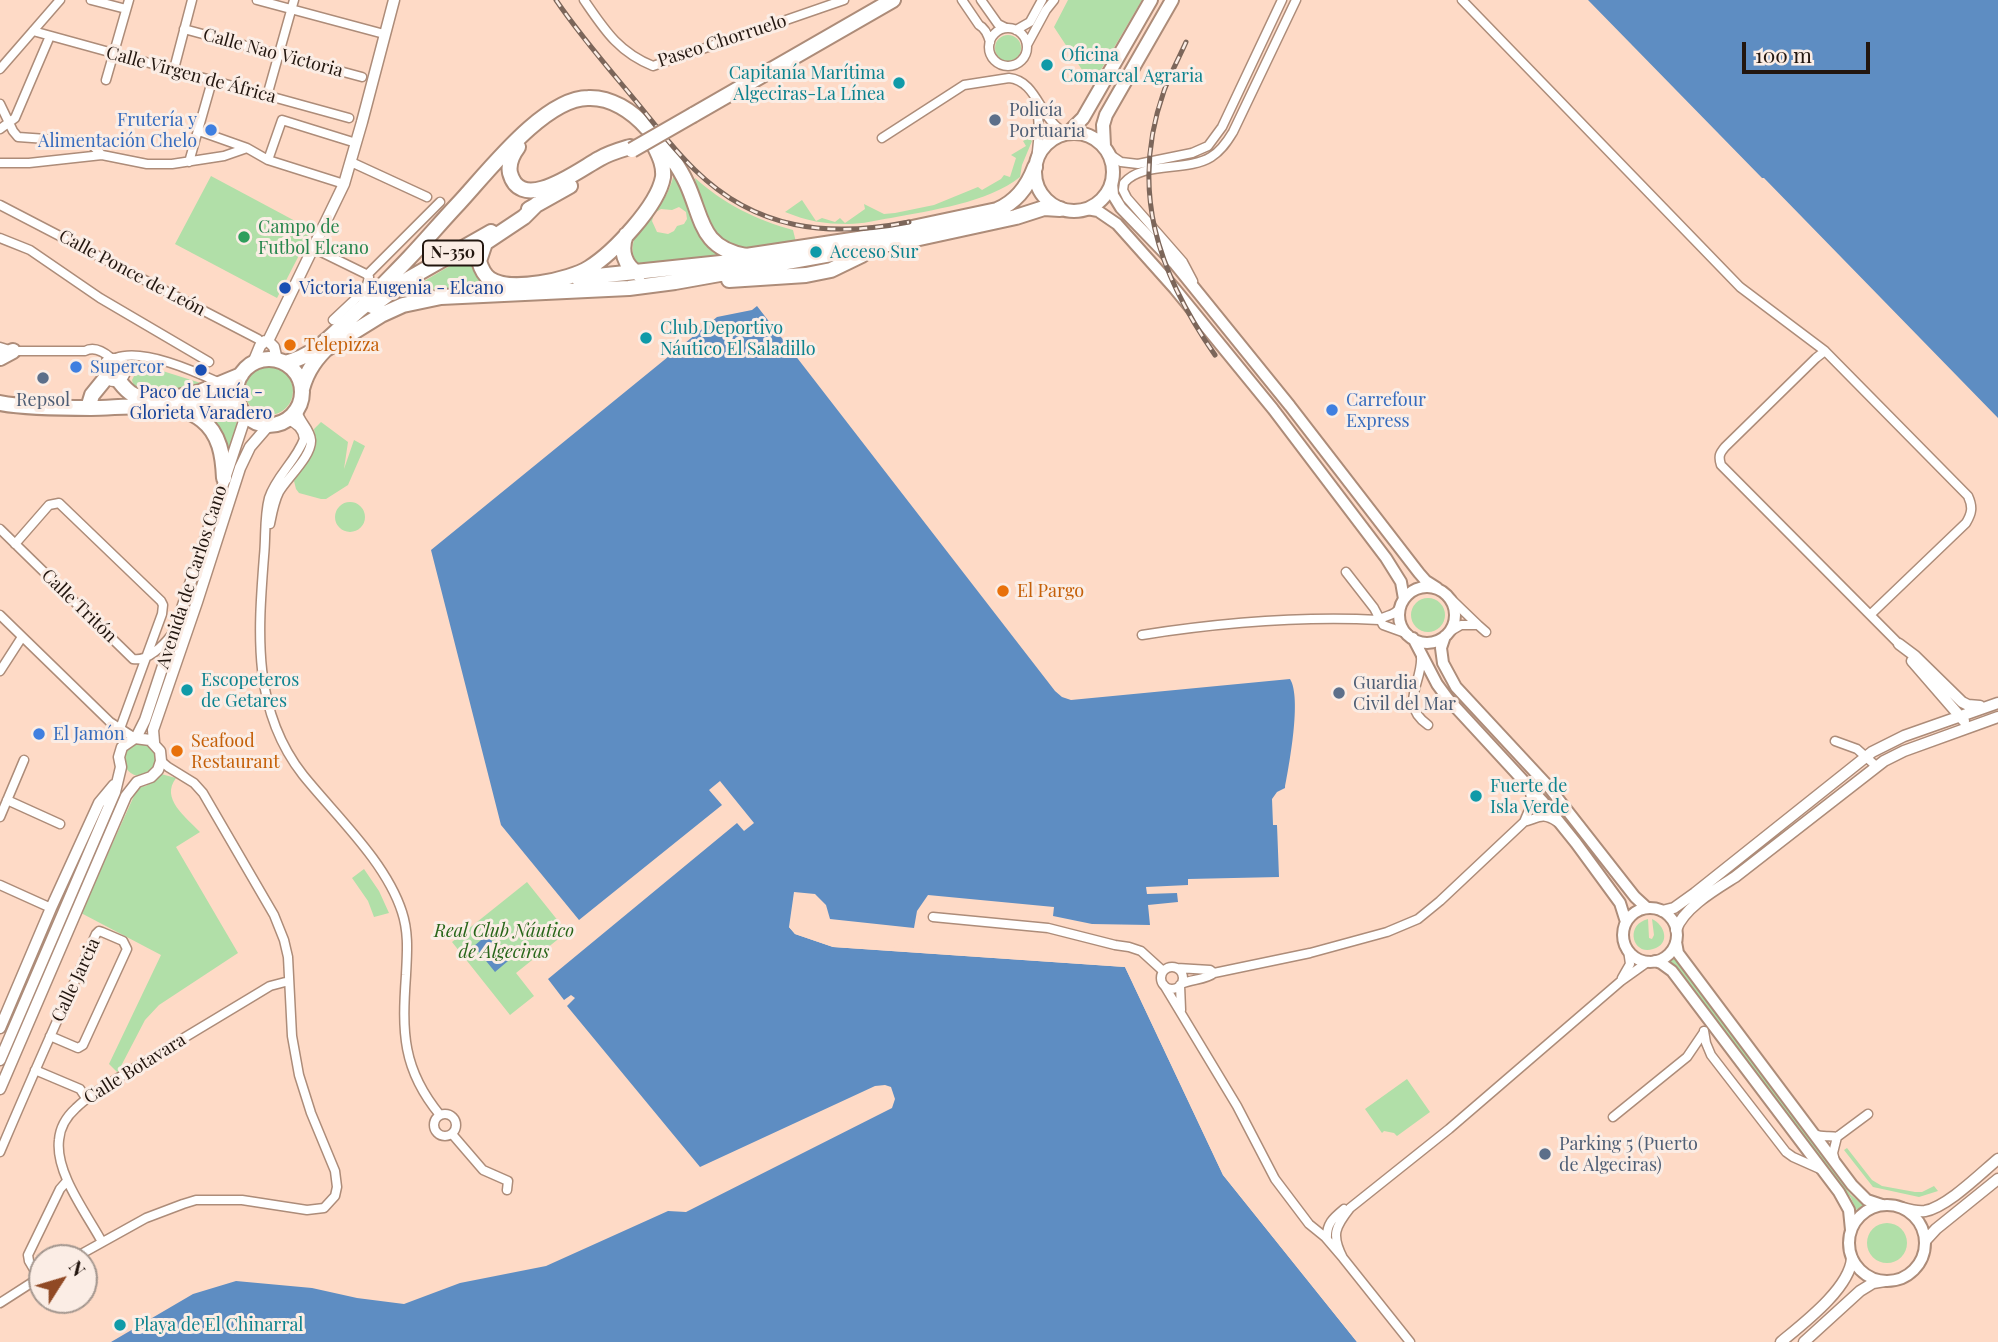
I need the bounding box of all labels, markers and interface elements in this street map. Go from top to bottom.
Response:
street label: Paseo Chorruelo [655,10,789,72]
street label: Calle Nao Victoria [201,24,345,82]
scale bar [1746,28,1874,72]
text: 100 m [1755,40,1812,68]
street label: Calle Virgen de África [104,42,278,108]
place label: Oficina Comarcal Agraria [1061,44,1203,86]
marker: Oficina Comarcal Agraria [1039,57,1055,73]
place label: Capitanía Marítima Algeciras-La Línea [729,62,885,104]
marker: Capitanía Marítima Algeciras-La Línea [891,75,907,91]
place label: Policía Portuaria [1009,99,1085,142]
place label: Frutería y Alimentación Chelo [38,109,197,152]
marker: Policía Portuaria [987,112,1003,128]
marker: Frutería y Alimentación Chelo [203,122,219,138]
place label: Campo de Futbol Elcano [258,216,369,258]
street label: Calle Ponce de León [55,225,209,321]
marker: Campo de Futbol Elcano [236,229,252,245]
road number: N-350 [423,241,483,266]
place label: Acceso Sur [830,241,919,263]
marker: Acceso Sur [808,244,824,260]
place label: Victoria Eugenia - Elcano [299,277,504,299]
marker: Victoria Eugenia - Elcano [277,280,293,296]
place label: Club Deportivo Náutico El Saladillo [660,317,816,360]
marker: Club Deportivo Náutico El Saladillo [638,330,654,346]
place label: Telepizza [304,334,379,356]
marker: Telepizza [282,337,298,353]
place label: Supercor [90,356,164,378]
marker: Supercor [68,359,84,375]
marker: Paco de Lucía - Glorieta Varadero [193,362,209,378]
marker: Repsol [35,370,51,386]
place label: Paco de Lucía - Glorieta Varadero [130,381,272,424]
place label: Repsol [16,389,70,411]
place label: Carrefour Express [1346,389,1426,432]
marker: Carrefour Express [1324,402,1340,418]
street label: Avenida de Carlos Cano [152,483,232,671]
street label: Calle Tritón [37,565,121,647]
place label: El Pargo [1017,580,1084,602]
marker: El Pargo [995,583,1011,599]
place label: Escopeteros de Getares [201,669,299,712]
place label: Guardia Civil del Mar [1353,672,1456,714]
marker: Escopeteros de Getares [179,682,195,698]
marker: Guardia Civil del Mar [1331,685,1347,701]
place label: El Jamón [53,723,125,745]
marker: El Jamón [31,726,47,742]
place label: Seafood Restaurant [191,730,280,772]
marker: Seafood Restaurant [169,743,185,759]
place label: Fuerte de Isla Verde [1490,775,1569,818]
marker: Fuerte de Isla Verde [1468,788,1484,804]
park label: Real Club Náutico de Algeciras [434,920,574,962]
street label: Calle Jarcia [47,935,105,1025]
street label: Calle Botavara [80,1029,190,1109]
place label: Parking 5 (Puerto de Algeciras) [1559,1133,1698,1176]
marker: Parking 5 (Puerto de Algeciras) [1537,1146,1553,1162]
north arrow [28,1244,98,1314]
text: N [64,1254,93,1281]
place label: Playa de El Chinarral [134,1314,304,1336]
marker: Playa de El Chinarral [112,1317,128,1333]

